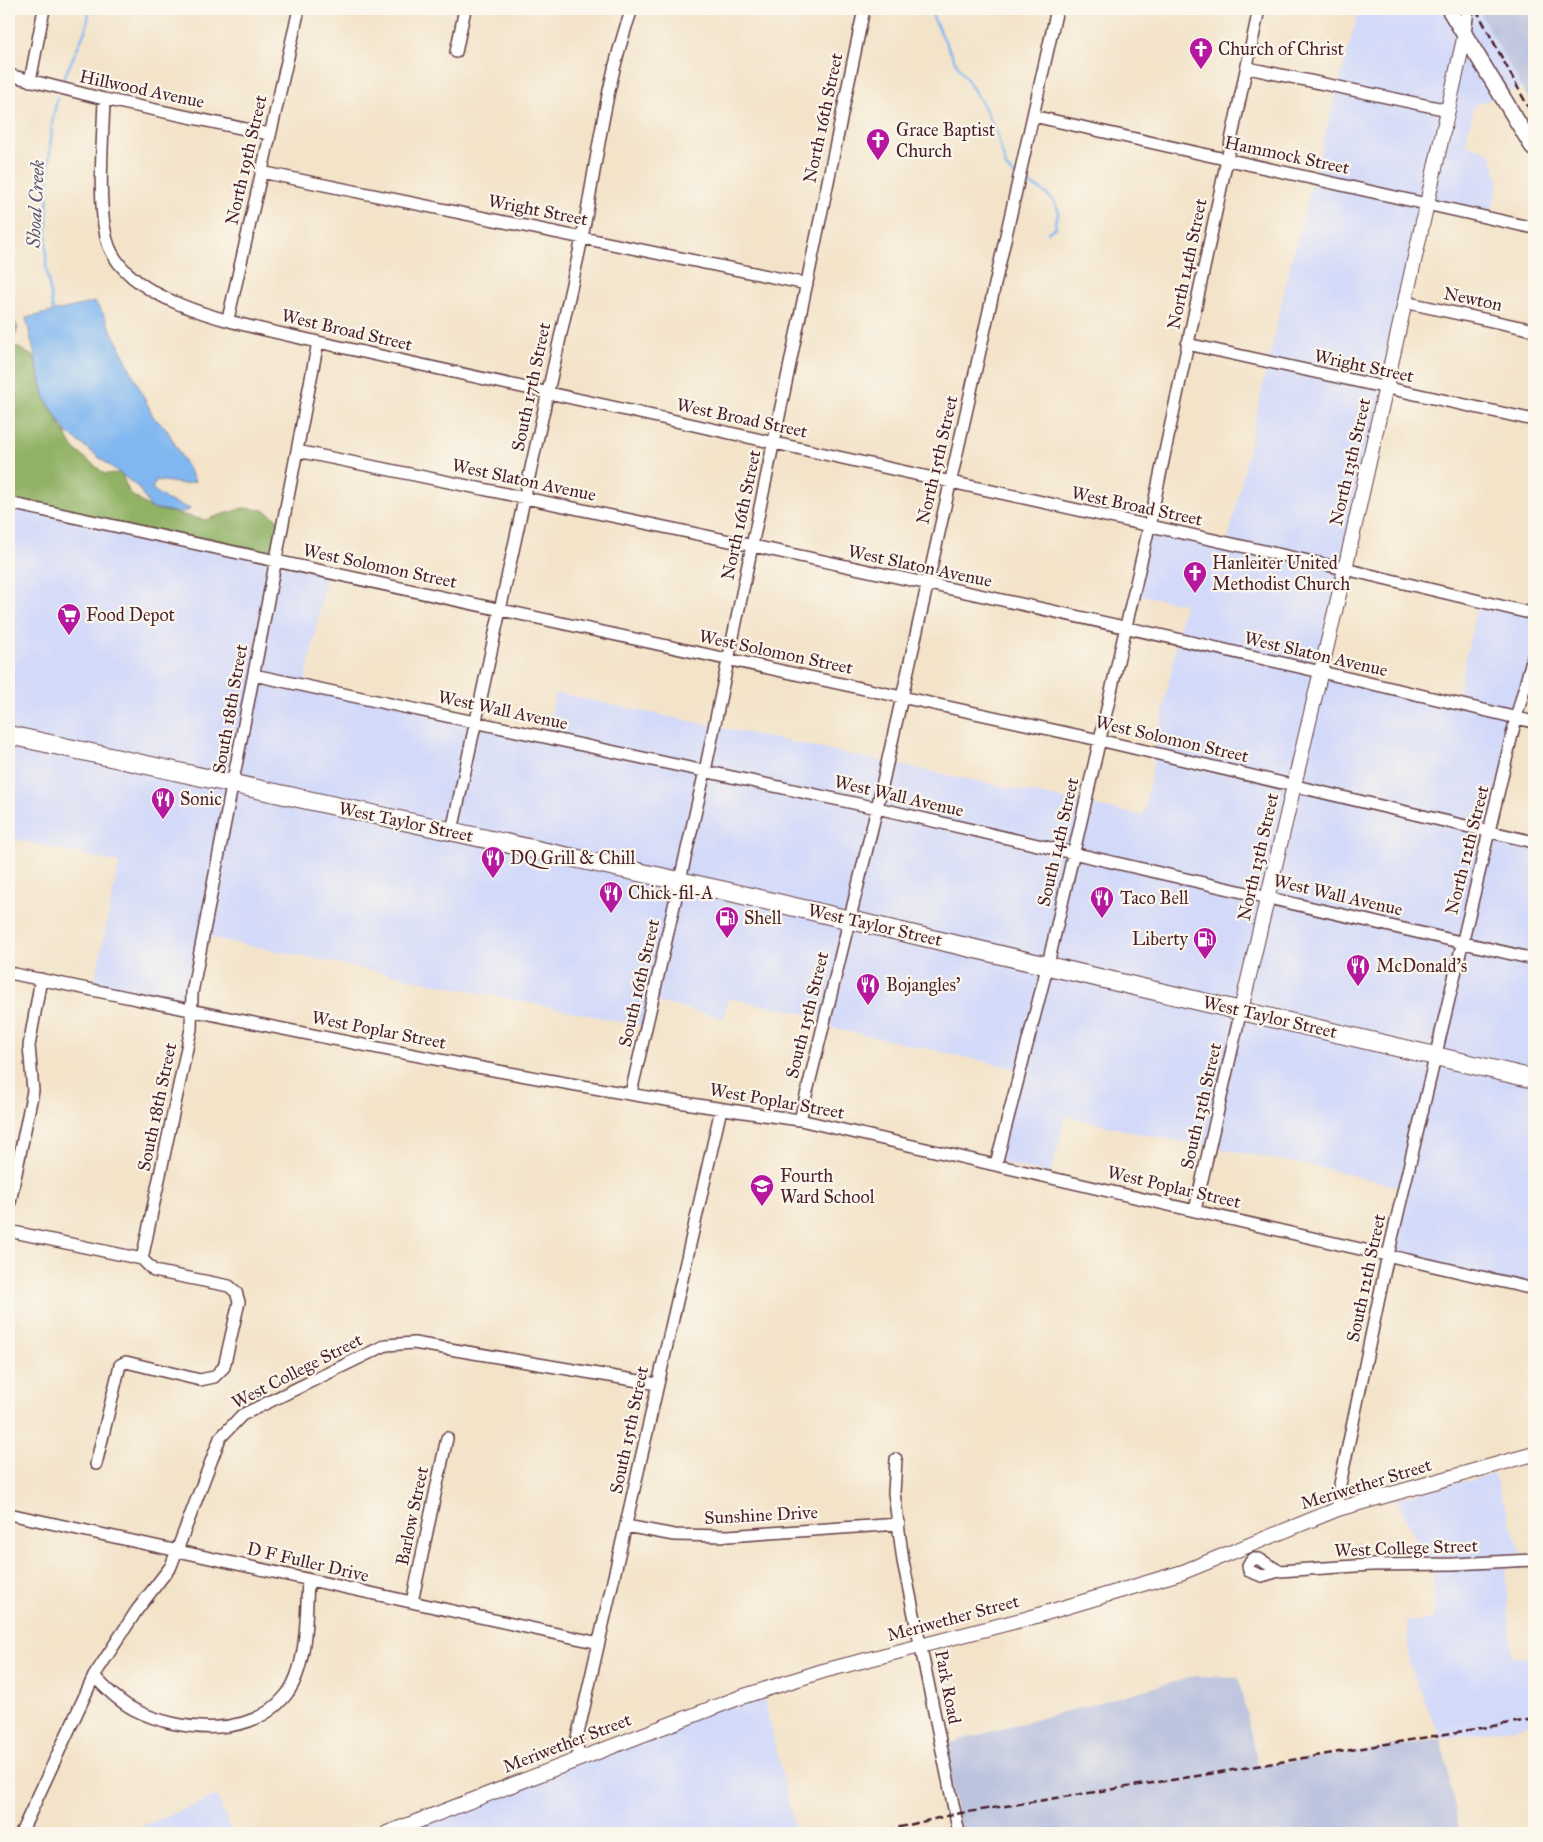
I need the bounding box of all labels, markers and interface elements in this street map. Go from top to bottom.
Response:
church icon: Church of Christ [1188,36,1214,70]
place label: Church of Christ [1218,38,1345,60]
street label: North 16th Street [798,50,848,185]
street label: Hillwood Avenue [78,65,206,113]
street label: North 19th Street [220,92,272,227]
place label: Grace Baptist Church [896,119,996,162]
church icon: Grace Baptist Church [865,127,891,161]
street label: Hammock Street [1223,131,1352,179]
water label: Shoal Creek [22,159,49,250]
street label: Wright Street [486,190,590,232]
street label: North 14th Street [1162,196,1212,331]
street label: Newton [1442,282,1505,316]
street label: West Broad Street [279,304,415,356]
street label: South 17th Street [507,320,556,453]
street label: Wright Street [1312,345,1416,388]
street label: West Broad Street [674,393,810,443]
street label: North 15th Street [912,393,963,527]
street label: North 13th Street [1325,395,1376,528]
street label: North 16th Street [716,447,766,582]
street label: West Slaton Avenue [450,454,598,506]
street label: West Broad Street [1069,481,1205,531]
street label: West Solomon Street [301,539,460,593]
street label: West Slaton Avenue [846,540,994,592]
place label: Hanleiter United Methodist Church [1212,552,1350,595]
church icon: Hanleiter United Methodist Church [1182,560,1208,594]
supermarket icon: Food Depot [56,602,82,636]
place label: Food Depot [86,604,176,626]
street label: West Solomon Street [697,625,856,679]
street label: West Slaton Avenue [1242,627,1390,681]
street label: South 18th Street [208,642,252,775]
street label: West Wall Avenue [436,686,570,734]
street label: West Solomon Street [1093,711,1251,767]
street label: West Wall Avenue [832,770,966,822]
street label: South 14th Street [1032,775,1084,909]
street label: North 12th Street [1440,783,1494,917]
restaurant icon: Sonic [150,786,176,820]
place label: Sonic [180,788,222,810]
street label: North 13th Street [1233,790,1284,923]
street label: West Taylor Street [337,797,476,847]
restaurant icon: DQ Grill & Chill [480,845,506,879]
place label: DQ Grill & Chill [510,847,635,869]
street label: West Wall Avenue [1271,869,1405,921]
restaurant icon: Chick-fil-A [598,880,624,914]
place label: Chick-fil-A [628,882,713,904]
restaurant icon: Taco Bell [1089,885,1115,919]
place label: Taco Bell [1120,887,1189,909]
street label: West Taylor Street [806,899,945,951]
fuel station icon: Shell [714,905,740,939]
place label: Shell [744,907,782,929]
street label: South 16th Street [614,916,665,1049]
fuel station icon: Liberty [1192,926,1218,960]
place label: Liberty [1132,928,1189,950]
street label: South 15th Street [781,949,834,1081]
restaurant icon: McDonald's [1345,953,1371,987]
place label: McDonald's [1376,955,1467,977]
restaurant icon: Bojangles' [855,972,881,1006]
place label: Bojangles' [886,974,961,997]
street label: West Taylor Street [1201,991,1340,1043]
street label: West Poplar Street [310,1006,449,1054]
street label: South 18th Street [133,1040,182,1173]
street label: South 13th Street [1176,1040,1226,1171]
street label: West Poplar Street [708,1078,847,1124]
street label: West Poplar Street [1105,1161,1244,1213]
place label: Fourth Ward School [780,1165,875,1208]
school or university icon: Fourth Ward School [749,1173,775,1207]
street label: South 12th Street [1342,1211,1390,1344]
street label: West College Street [228,1328,367,1414]
street label: South 15th Street [605,1364,653,1496]
street label: Meriwether Street [1298,1453,1435,1514]
street label: Barlow Street [391,1464,433,1567]
street label: Sunshine Drive [704,1501,818,1529]
street label: West College Street [1334,1534,1479,1563]
street label: D F Fuller Drive [245,1537,371,1587]
street label: Meriwether Street [885,1590,1022,1646]
street label: Park Road [930,1648,966,1726]
street label: Meriwether Street [500,1708,635,1778]

